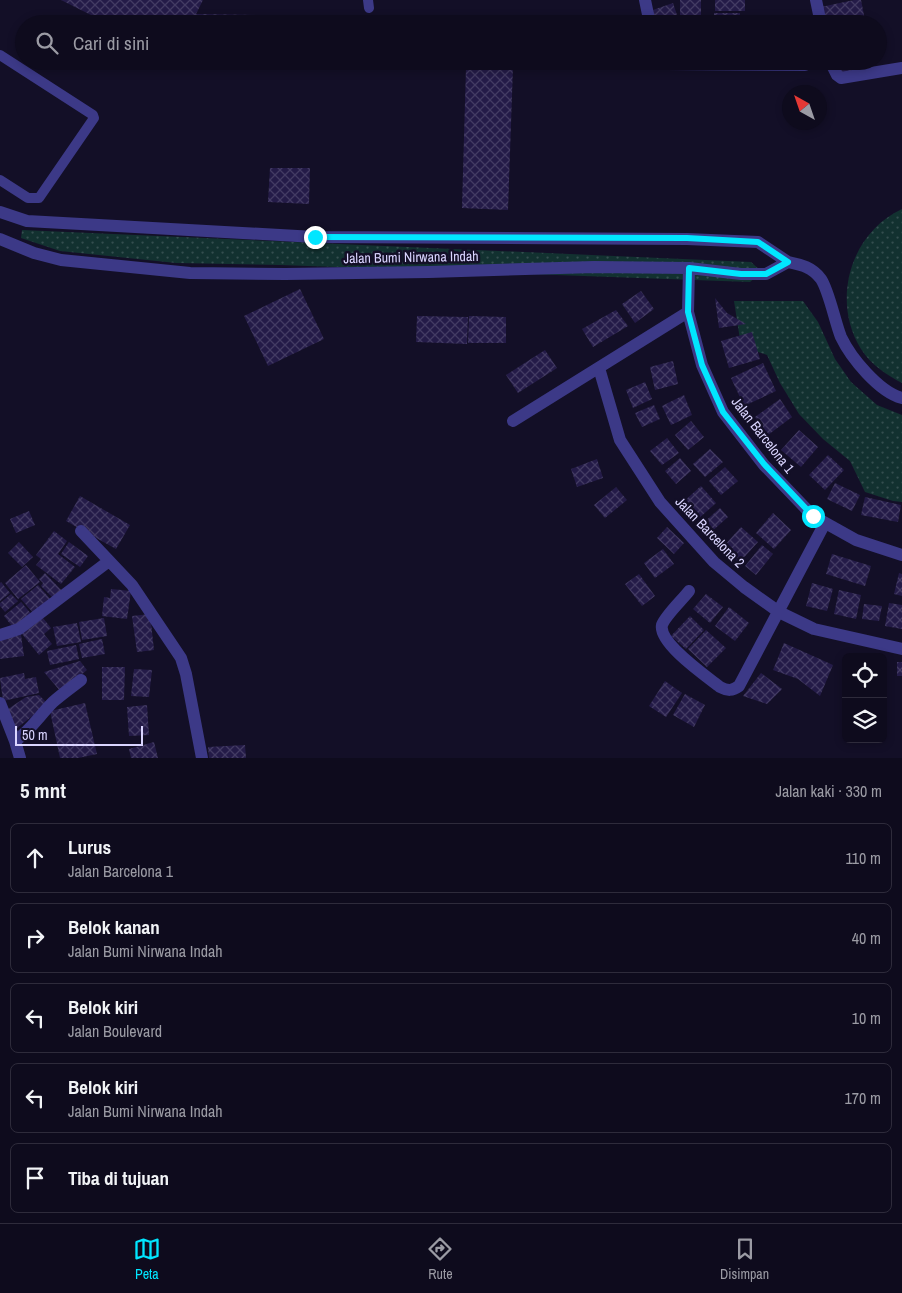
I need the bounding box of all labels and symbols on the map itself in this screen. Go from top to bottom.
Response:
north arrow [782,85,827,130]
route end [304,226,327,249]
street label: Jalan Bumi Nirwana Indah [343,247,479,267]
street label: Jalan Barcelona 1 [728,393,799,477]
street label: Jalan Barcelona 2 [672,493,748,571]
route start [802,505,825,528]
scale bar [15,723,142,746]

